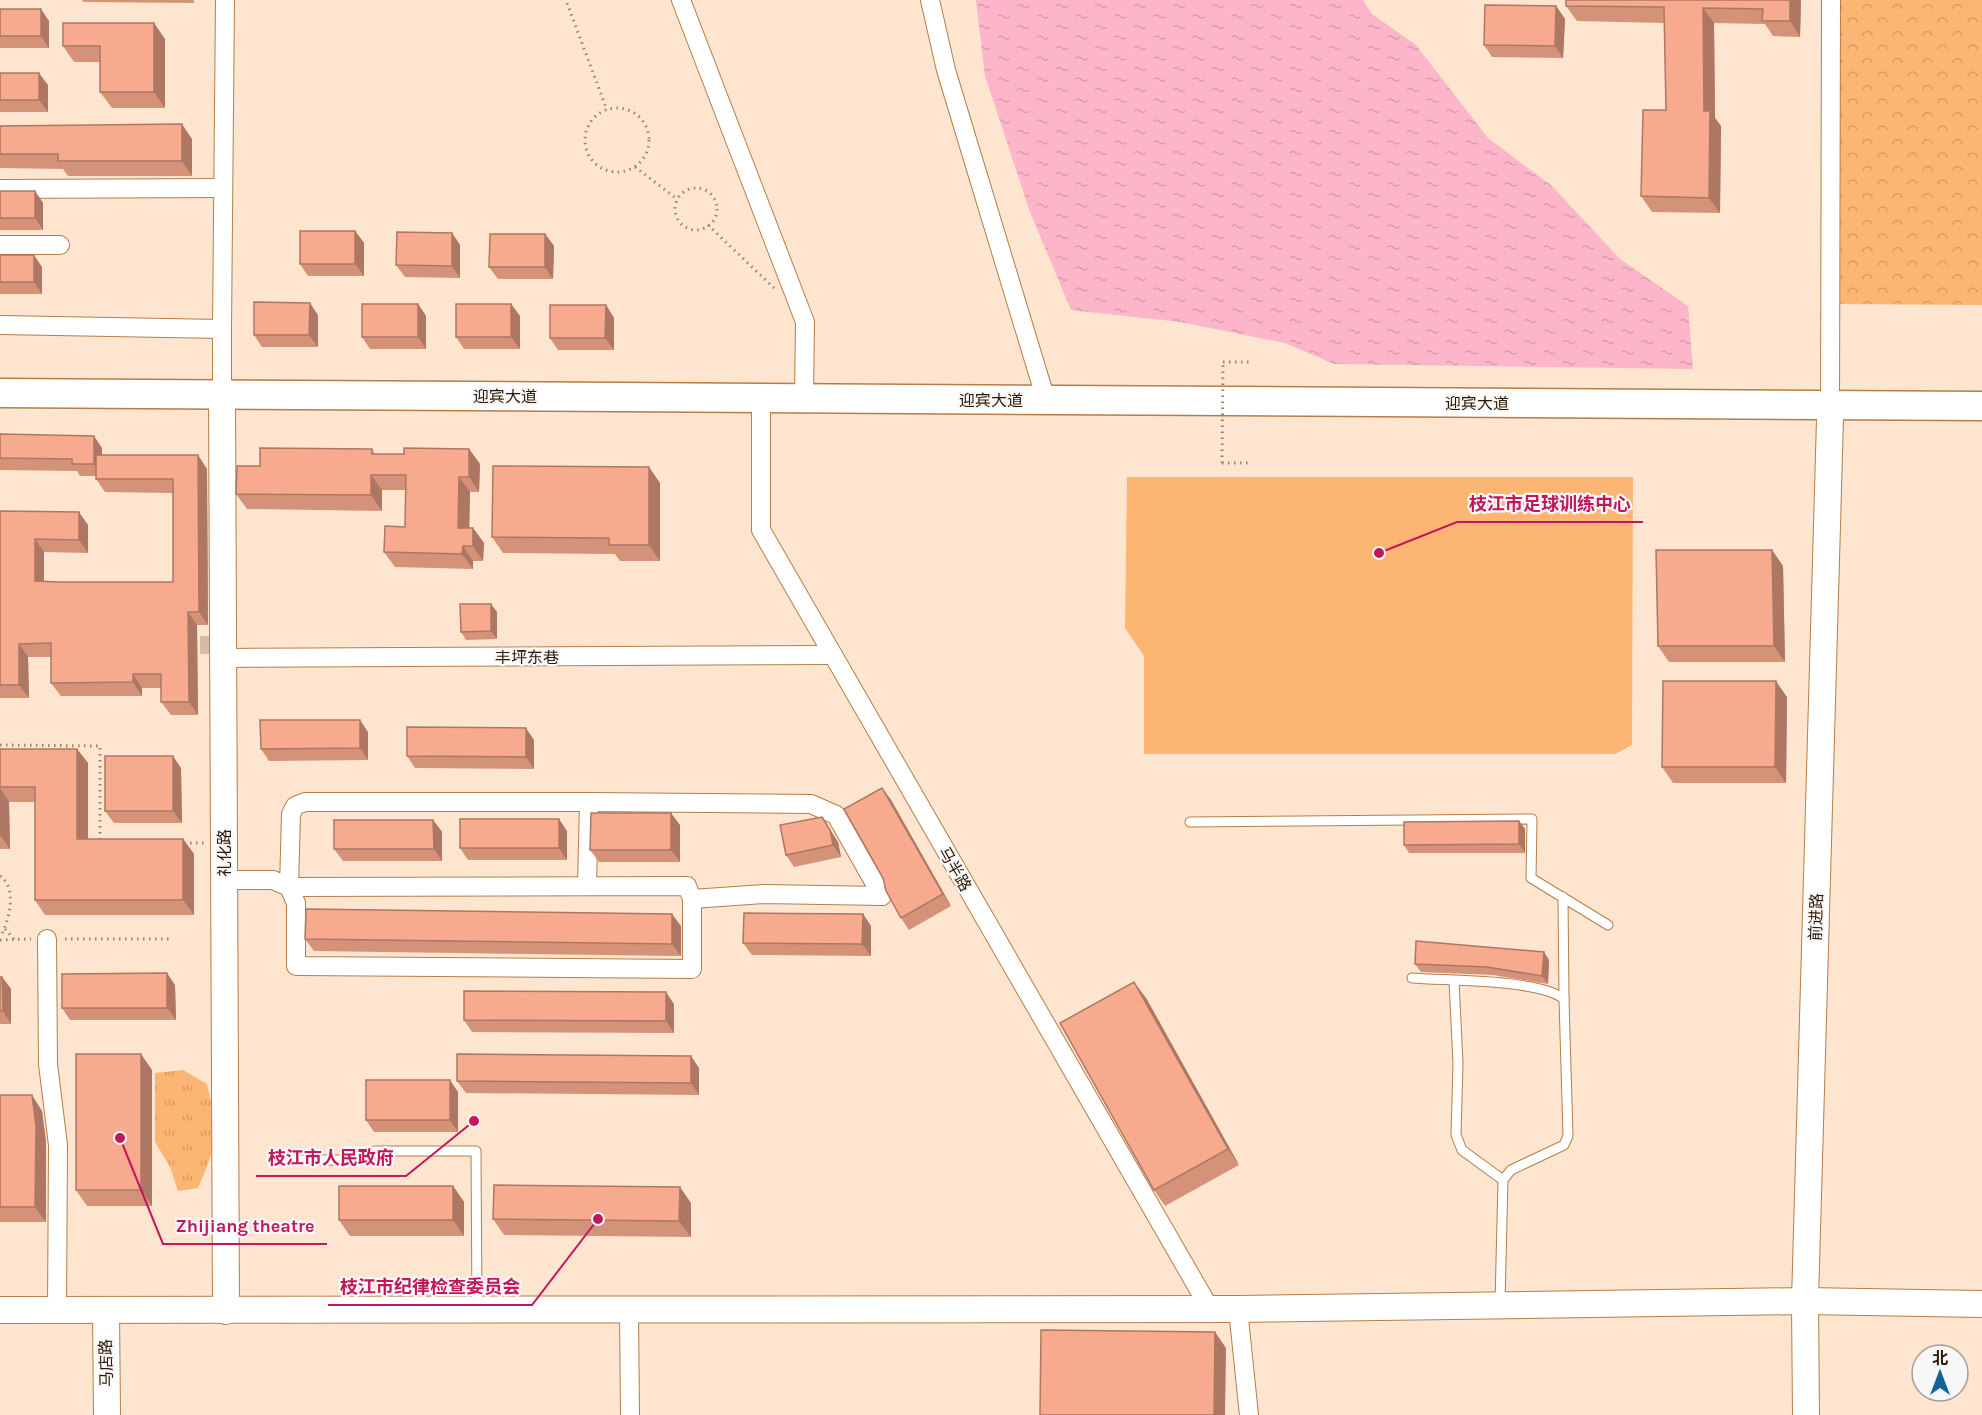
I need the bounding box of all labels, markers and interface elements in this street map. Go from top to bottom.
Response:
street label: 迎宾大道 [473,387,537,406]
street label: 迎宾大道 [959,391,1023,410]
street label: 迎宾大道 [1445,394,1509,413]
callout: 枝江市足球训练中心 [1457,486,1643,522]
text: 枝江市足球训练中心 [1469,493,1631,515]
street label: 丰坪东巷 [495,648,559,667]
street label: 礼化路 [215,829,234,877]
street label: 马半路 [935,843,975,895]
street label: 前进路 [1806,893,1826,941]
callout: 枝江市人民政府 [256,1140,406,1176]
text: 枝江市人民政府 [268,1147,394,1169]
callout: Zhijiang theatre [163,1208,327,1244]
text: Zhijiang theatre [175,1215,315,1237]
callout: 枝江市纪律检查委员会 [328,1269,532,1305]
text: 枝江市纪律检查委员会 [340,1276,520,1298]
street label: 马店路 [96,1339,116,1387]
north arrow [1910,1343,1970,1403]
text: 北 [1932,1349,1948,1368]

